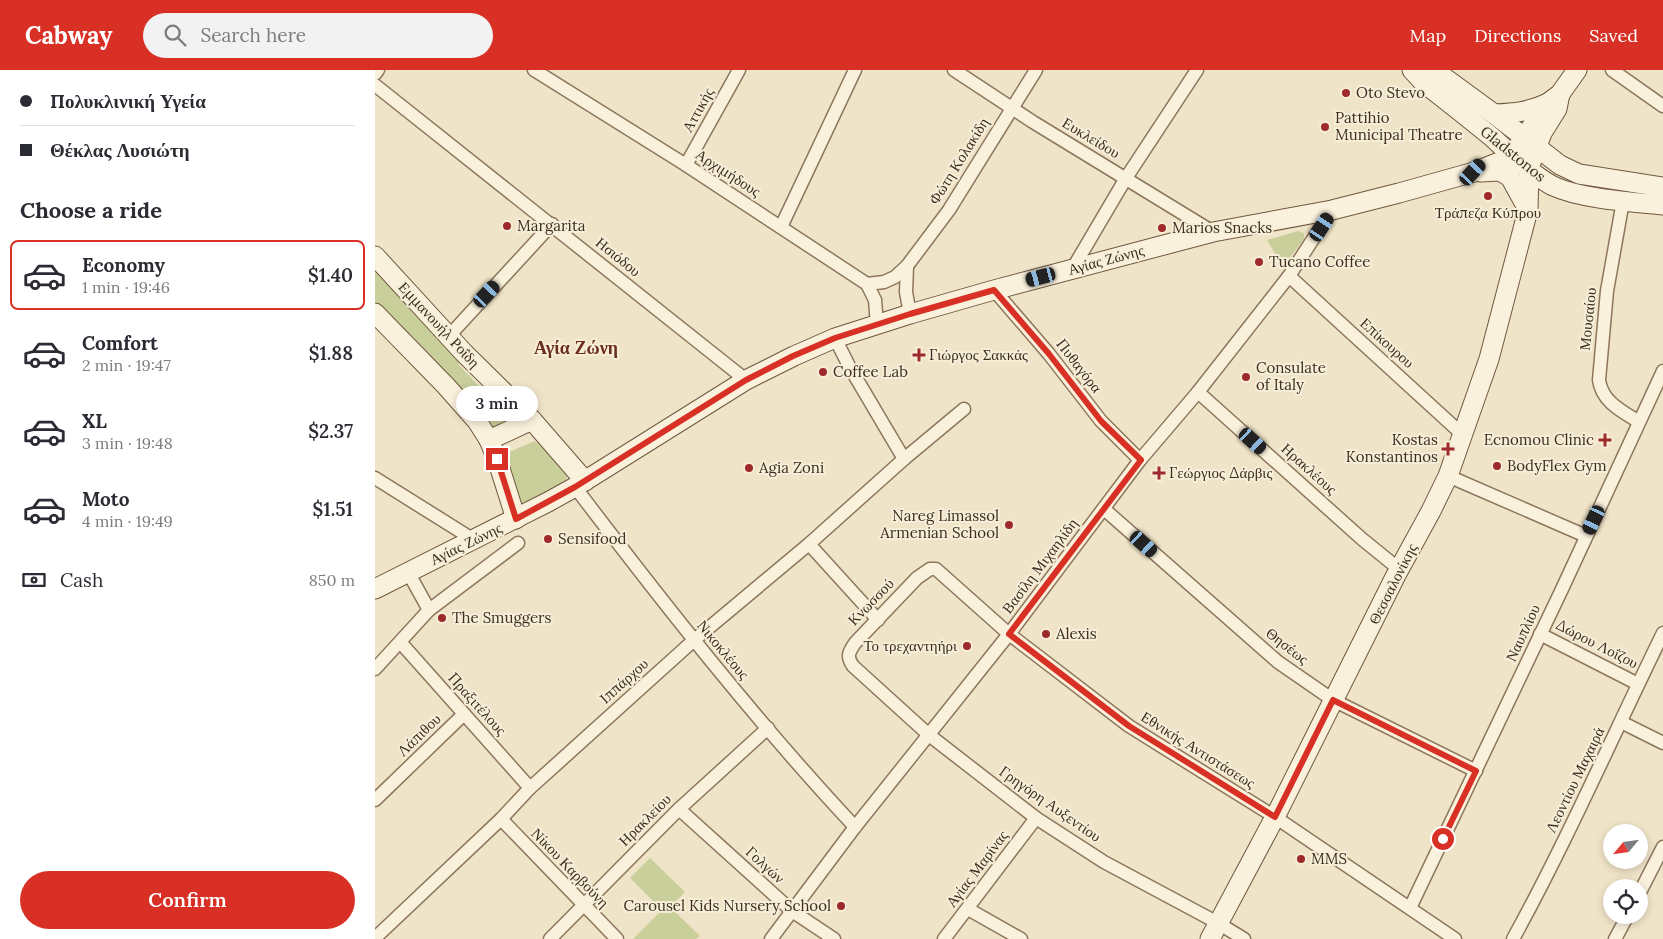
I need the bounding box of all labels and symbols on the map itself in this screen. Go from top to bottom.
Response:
place label: Oto Stevo [1356,83,1425,102]
street label: Αττικής [678,84,718,135]
marker: Oto Stevo [1340,87,1352,99]
place label: Pattihio Municipal Theatre [1335,108,1463,144]
street label: Ευκλείδου [1059,113,1123,162]
street label: Φώτη Κολακίδη [924,114,993,208]
marker: Pattihio Municipal Theatre [1319,121,1331,133]
street label: Gladstonos [1477,122,1550,186]
street label: Αρχιμήδους [692,144,765,201]
car [1457,156,1488,188]
marker: Τράπεζα Κύπρου [1482,190,1494,202]
place label: Τράπεζα Κύπρου [1435,203,1541,222]
car [1307,210,1336,244]
place label: Margarita [517,216,586,235]
place label: Marios Snacks [1172,218,1272,237]
marker: Margarita [501,220,513,232]
marker: Marios Snacks [1156,222,1168,234]
street label: Ησιόδου [592,233,645,280]
street label: Αγίας Ζώνης [1066,240,1146,279]
place label: Tucano Coffee [1269,252,1370,271]
marker: Tucano Coffee [1253,256,1265,268]
car [1024,266,1057,288]
street label: Εμμανουήλ Ροΐδη [395,278,484,372]
car [471,278,502,310]
street label: Μουσαίου [1575,287,1600,351]
street label: Επίκουρου [1356,313,1418,372]
street label: Πυθαγόρα [1052,335,1106,397]
district label: Αγία Ζώνη [534,336,618,359]
place label: Γιώργος Σακκάς [929,345,1028,364]
marker: Γιώργος Σακκάς [913,349,925,361]
place label: Consulate of Italy [1256,358,1326,394]
place label: Coffee Lab [833,362,908,381]
marker: Coffee Lab [817,366,829,378]
marker: Consulate of Italy [1240,371,1252,383]
callout: 3 min [456,386,538,422]
car [1236,425,1269,457]
place label: Kostas Konstantinos [1346,430,1438,466]
place label: Ecnomou Clinic [1484,430,1594,449]
marker: Ecnomou Clinic [1598,433,1612,447]
street label: Ηρακλέους [1278,439,1341,499]
marker: Kostas Konstantinos [1442,443,1454,455]
route end [486,448,508,470]
place label: BodyFlex Gym [1507,456,1607,475]
place label: Agia Zoni [758,458,824,477]
marker: BodyFlex Gym [1491,460,1503,472]
marker: Agia Zoni [743,462,755,474]
place label: Γεώργιος Δάρβις [1169,463,1272,482]
marker: Γεώργιος Δάρβις [1153,467,1165,479]
car [1580,503,1607,537]
place label: Nareg Limassol Armenian School [879,506,999,542]
street label: Βασίλη Μιχαηλίδη [998,514,1082,617]
street label: Αγίας Ζώνης [427,518,505,569]
marker: Nareg Limassol Armenian School [1003,519,1015,531]
car [1127,528,1160,560]
place label: Sensifood [558,529,626,548]
marker: Sensifood [542,533,554,545]
street label: Θεσσαλονίκης [1364,540,1421,627]
street label: Κνωσσού [843,574,898,629]
street label: Ναυπλίου [1501,601,1544,664]
place label: The Smuggers [452,608,552,627]
marker: The Smuggers [436,612,448,624]
street label: Δώρου Λοΐζου [1553,615,1642,672]
street label: Νικοκλέους [693,616,754,683]
street label: Θησέως [1262,623,1312,668]
place label: Alexis [1055,624,1097,643]
marker: Alexis [1040,628,1052,640]
place label: Το τρεχαντηήρι [863,636,957,655]
marker: Το τρεχαντηήρι [961,640,973,652]
street label: Ιππάρχου [595,654,652,707]
street label: Πραξιτέλους [444,668,511,739]
street label: Εθνικής Αντιστάσεως [1138,707,1259,792]
street label: Λάπιθου [393,709,445,760]
street label: Λεοντίου Μαχαιρά [1541,724,1608,836]
street label: Γρηγόρη Αυξεντίου [996,761,1105,846]
street label: Ηρακλείου [614,789,675,850]
street label: Νίκου Καρβούνη [527,824,613,912]
north arrow [1603,824,1647,869]
street label: Αγίας Μαρίνας [941,826,1012,911]
route start [1432,828,1454,850]
street label: Γολγών [742,842,789,887]
place label: MMS [1311,849,1347,868]
marker: MMS [1295,853,1307,865]
place label: Carousel Kids Nursery School [624,896,831,915]
marker: Carousel Kids Nursery School [835,900,847,912]

